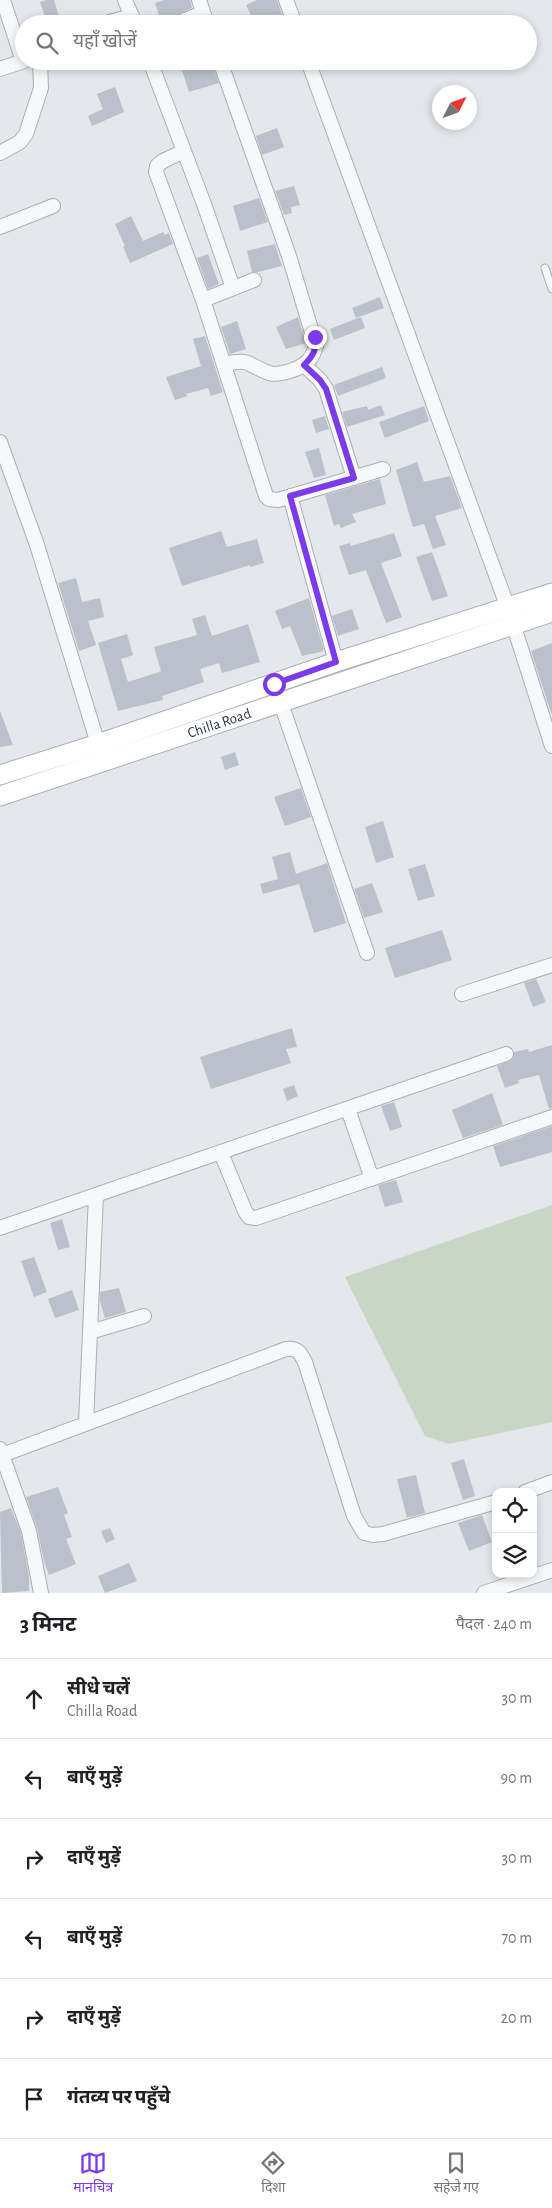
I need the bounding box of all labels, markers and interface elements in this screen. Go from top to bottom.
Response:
search box [15,15,537,70]
icon: search [33,29,61,57]
text: यहाँ खोजें [73,32,137,51]
north arrow [432,85,477,130]
route end [304,326,327,349]
route start [263,673,286,696]
street label: Chilla Road [185,705,253,741]
map controls [492,1488,537,1578]
button: locate [492,1488,537,1533]
button: layers [492,1533,537,1578]
text: 3 मिनट [20,1614,76,1635]
text: पैदल · 240 m [456,1616,532,1632]
text: सीधे चलें [67,1679,130,1698]
icon: ahead [20,1685,48,1713]
text: 30 m [502,1690,532,1706]
text: Chilla Road [67,1703,137,1719]
icon: left [20,1765,48,1793]
text: बाएँ मुड़ें [67,1768,122,1787]
text: 90 m [501,1770,532,1786]
icon: right [20,1845,48,1873]
text: दाएँ मुड़ें [67,1848,121,1867]
text: 30 m [502,1850,532,1866]
icon: left [20,1925,48,1953]
text: बाएँ मुड़ें [67,1928,122,1947]
text: 70 m [501,1930,532,1946]
icon: right [20,2005,48,2033]
text: दाएँ मुड़ें [67,2008,121,2027]
text: 20 m [501,2010,532,2026]
icon: arrive [20,2085,48,2113]
text: गंतव्य पर पहुँचे [67,2088,170,2107]
tab: मानचित्र [73,2149,113,2198]
tab: दिशा [259,2149,287,2198]
tab: सहेजे गए [434,2149,479,2198]

